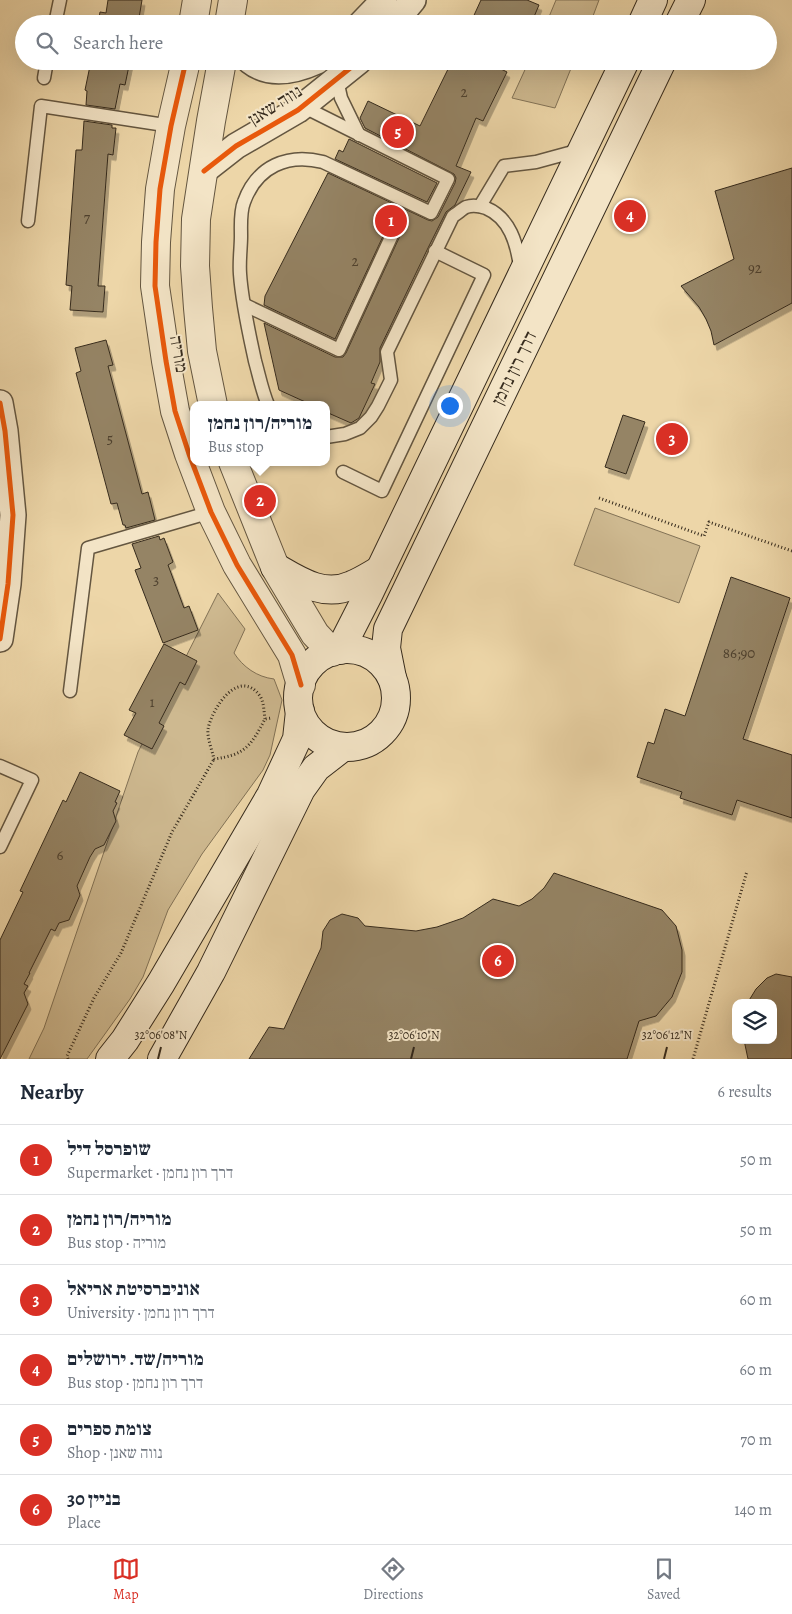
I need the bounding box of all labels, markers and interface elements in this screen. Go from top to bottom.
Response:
search box [15,15,777,70]
icon: search [33,29,61,57]
text: Search here [73,30,163,56]
street label: נווה שאנן [243,79,307,131]
house number: 2 [460,82,468,102]
pin: 5 [382,113,414,151]
pin: 4 [614,197,646,235]
pin: 1 [375,202,407,240]
house number: 7 [84,208,91,228]
house number: 2 [351,251,359,271]
house number: 92 [748,258,762,278]
street label: דרך רון נחמן [486,327,542,409]
street label: מוריה [164,333,194,375]
your location [437,393,463,419]
popup [190,401,330,466]
text: מוריה/רון נחמן [208,410,312,436]
pin: 3 [656,420,688,458]
house number: 5 [107,429,113,449]
text: Bus stop [208,436,264,458]
pin: 2 [244,482,276,520]
house number: 3 [153,570,159,590]
house number: 86;90 [723,643,755,663]
house number: 1 [149,692,155,712]
house number: 6 [57,845,64,865]
pin: 6 [482,942,514,980]
map controls [732,999,777,1044]
button: layers [732,999,777,1044]
text: 32°06'08"N [135,1027,188,1043]
text: 32°06'10"N [388,1027,440,1043]
text: 32°06'12"N [642,1027,693,1043]
text: Nearby [20,1078,83,1106]
text: 6 results [718,1081,772,1103]
text: שופרסל דיל [67,1136,151,1162]
text: 1 [33,1149,39,1171]
text: 50 m [740,1149,772,1171]
text: Supermarket · דרך רון נחמן [67,1162,233,1184]
text: מוריה/רון נחמן [67,1206,171,1232]
text: 2 [32,1219,40,1241]
text: 50 m [740,1219,772,1241]
text: Bus stop · מוריה [67,1232,166,1254]
text: אוניברסיטת אריאל [67,1276,200,1302]
text: 3 [33,1289,39,1311]
text: 60 m [740,1289,772,1311]
text: University · דרך רון נחמן [67,1302,215,1324]
text: מוריה/שד. ירושלים [67,1346,204,1372]
text: 4 [32,1359,40,1381]
text: 60 m [740,1359,772,1381]
text: Bus stop · דרך רון נחמן [67,1372,203,1394]
text: צומת ספרים [67,1416,152,1442]
text: 5 [33,1429,39,1451]
text: 70 m [740,1429,772,1451]
text: Shop · נווה שאנן [67,1442,163,1464]
text: בניין 30 [67,1486,121,1512]
text: 6 [32,1499,40,1521]
text: 140 m [734,1499,772,1521]
text: Place [67,1512,101,1534]
tab: Map [112,1555,140,1604]
tab: Directions [363,1555,423,1604]
tab: Saved [647,1555,680,1604]

